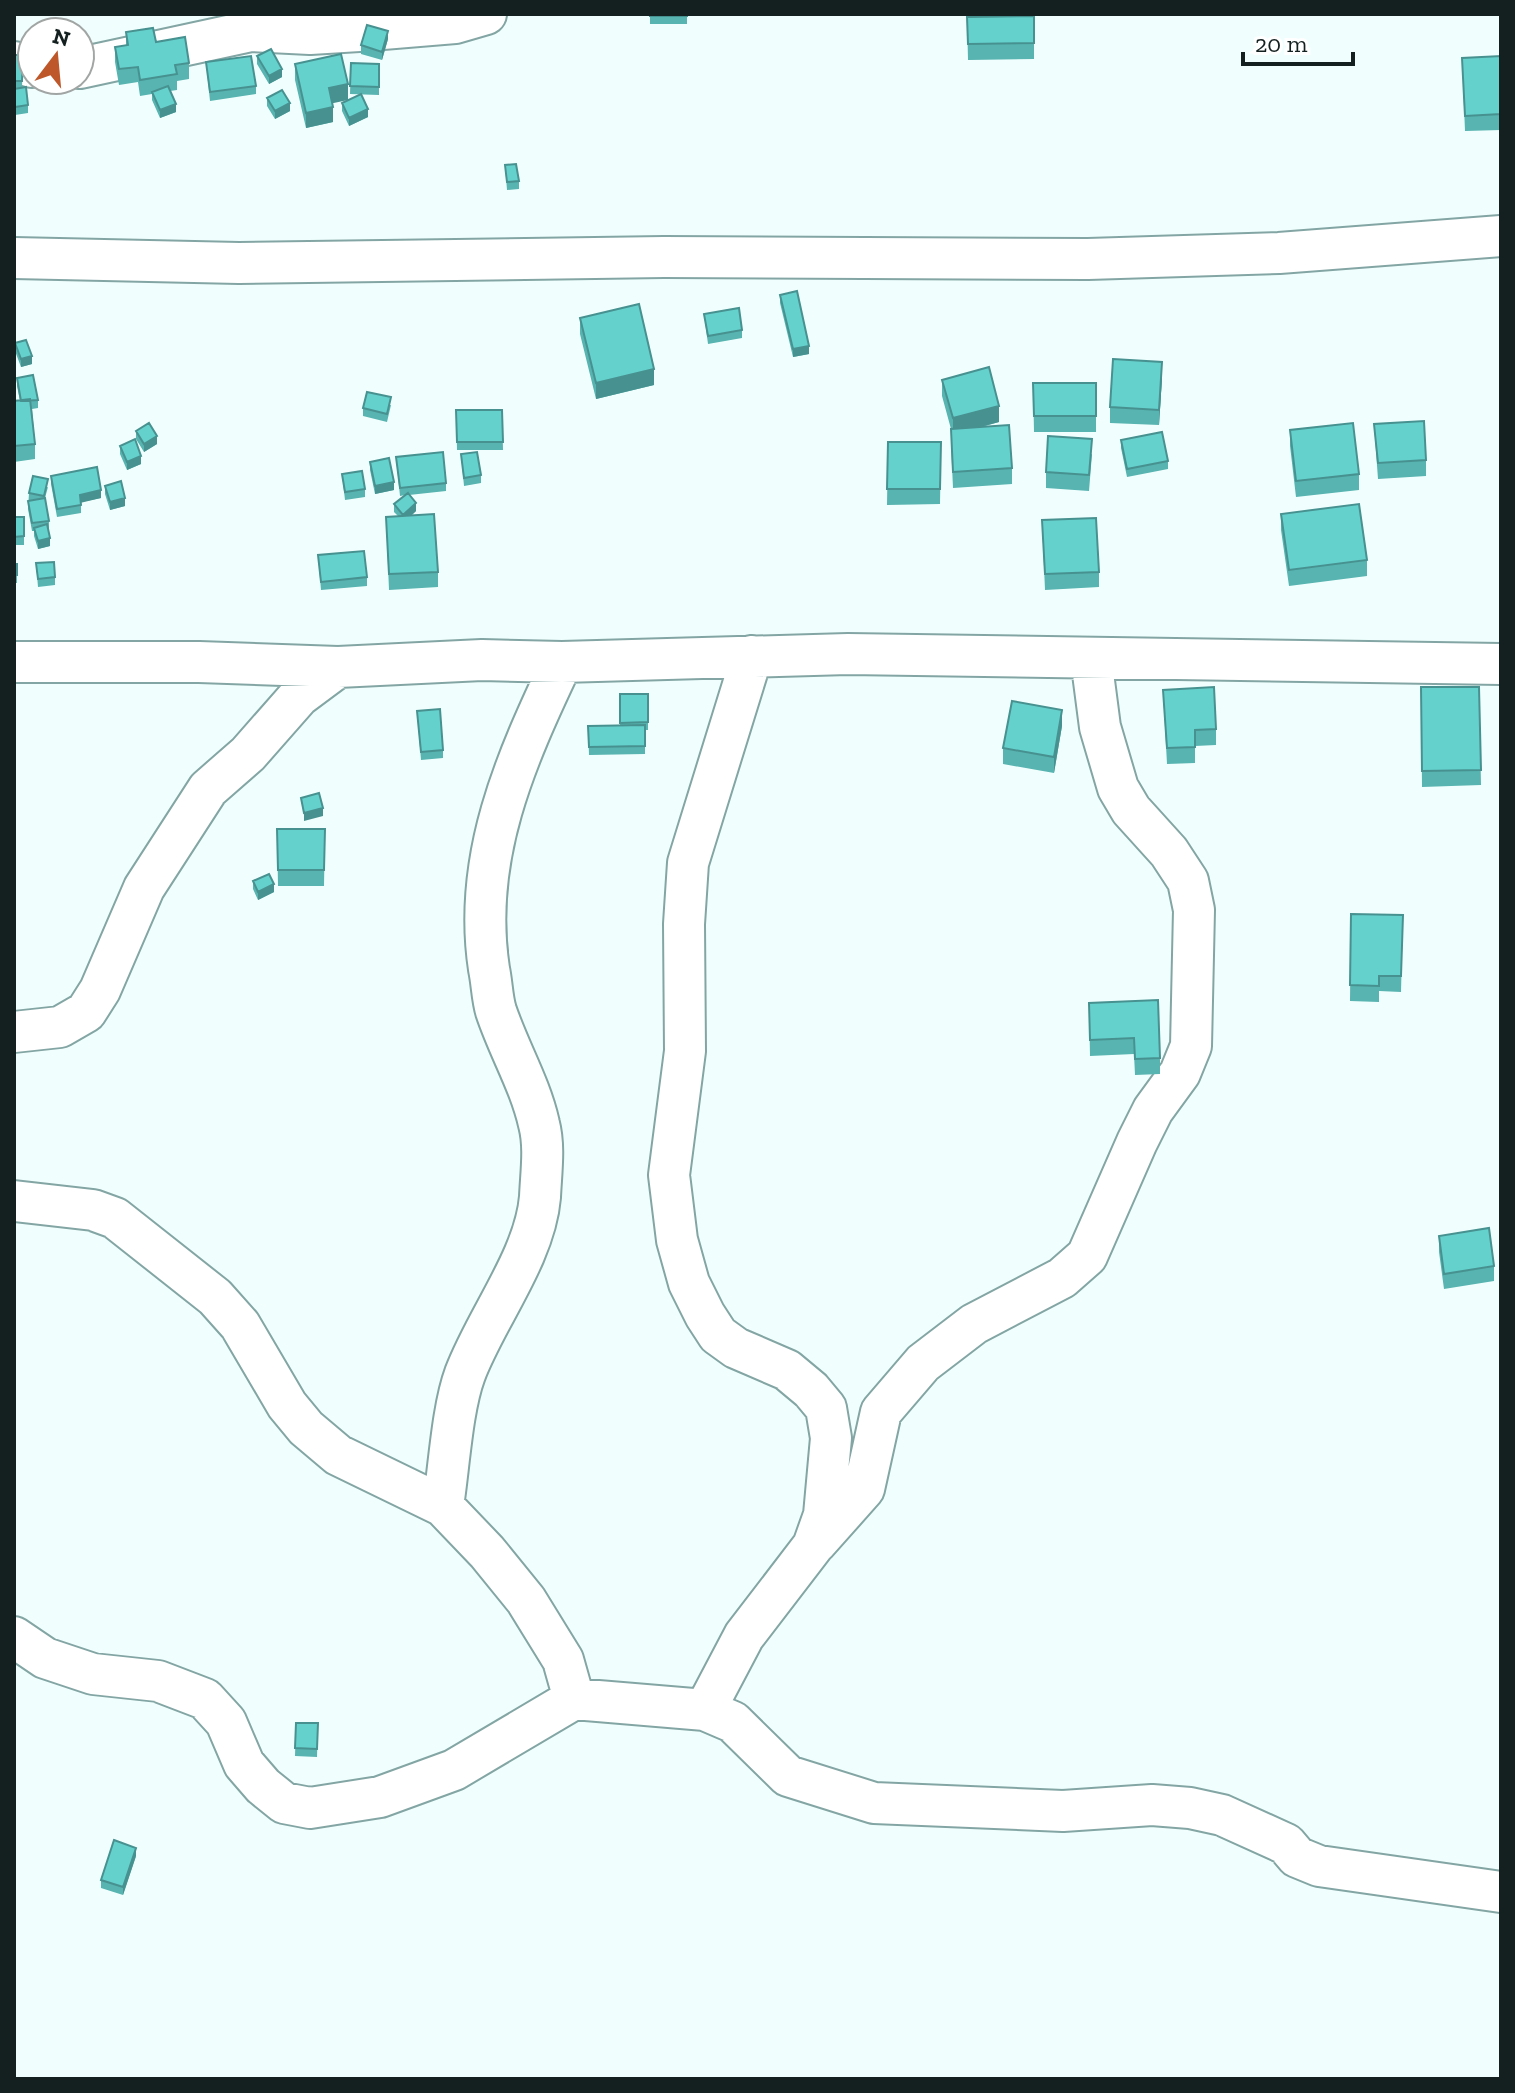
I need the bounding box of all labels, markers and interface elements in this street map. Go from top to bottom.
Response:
north arrow [16,16,96,96]
scale bar [1243,16,1353,66]
text: N [50,22,73,53]
text: 20 m [1255,29,1308,58]

